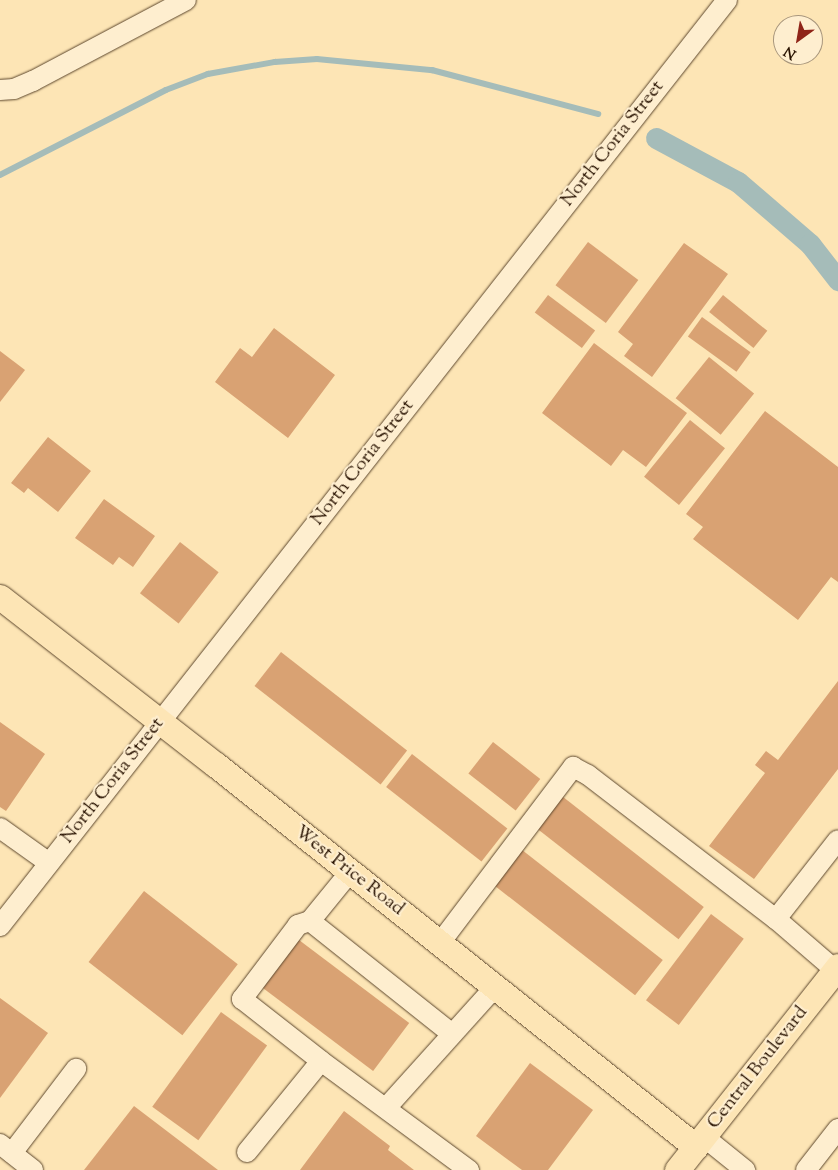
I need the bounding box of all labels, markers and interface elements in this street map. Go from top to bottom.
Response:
north arrow [773,15,823,65]
text: N [781,40,801,63]
street label: North Coria Street [557,76,669,212]
street label: North Coria Street [307,395,419,531]
street label: North Coria Street [57,713,169,849]
street label: West Price Road [290,821,408,921]
street label: Central Boulevard [703,1002,813,1134]

